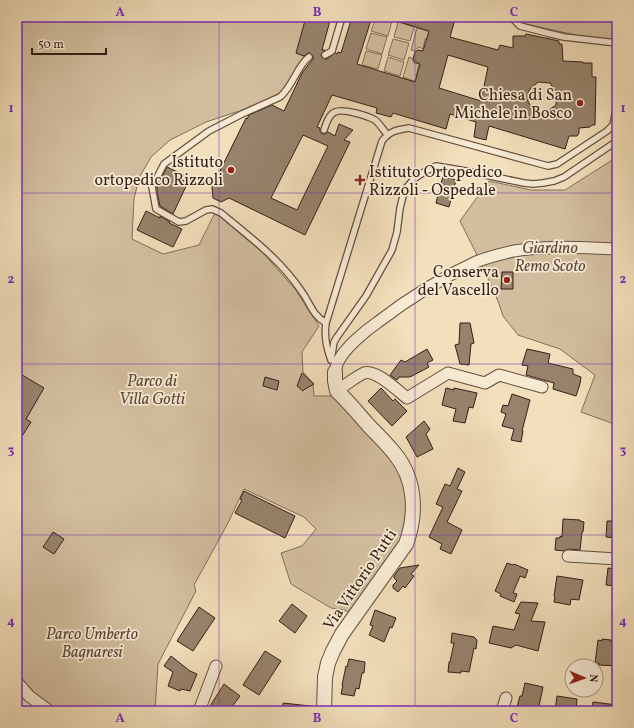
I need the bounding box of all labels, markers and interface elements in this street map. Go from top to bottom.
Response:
text: A [115,4,125,22]
text: B [313,4,322,22]
text: C [510,4,518,22]
scale bar [32,30,106,56]
text: 50 m [38,37,64,53]
place label: Chiesa di San Michele in Bosco [454,85,572,125]
marker: Chiesa di San Michele in Bosco [575,98,585,108]
text: 1 [8,100,14,118]
text: 1 [620,100,626,118]
place label: Istituto ortopedico Rizzoli [95,152,223,192]
place label: Istituto Ortopedico Rizzoli - Ospedale [369,162,502,202]
marker: Istituto ortopedico Rizzoli [226,165,236,175]
marker: Istituto Ortopedico Rizzoli - Ospedale [354,174,366,186]
park label: Giardino Remo Scoto [514,238,586,278]
place label: Conserva del Vascello [418,262,499,302]
text: 2 [8,271,15,289]
text: 2 [620,271,627,289]
marker: Conserva del Vascello [502,275,512,285]
park label: Parco di Villa Gotti [119,371,186,411]
text: 3 [8,442,15,460]
text: 3 [620,442,627,460]
street label: Via Vittorio Putti [319,525,403,635]
text: 4 [7,613,15,631]
text: 4 [619,613,627,631]
park label: Parco Umberto Bagnaresi [46,624,139,664]
north arrow [564,658,604,698]
text: N [585,674,600,683]
text: A [115,710,125,728]
text: B [313,710,322,728]
text: C [510,710,518,728]

